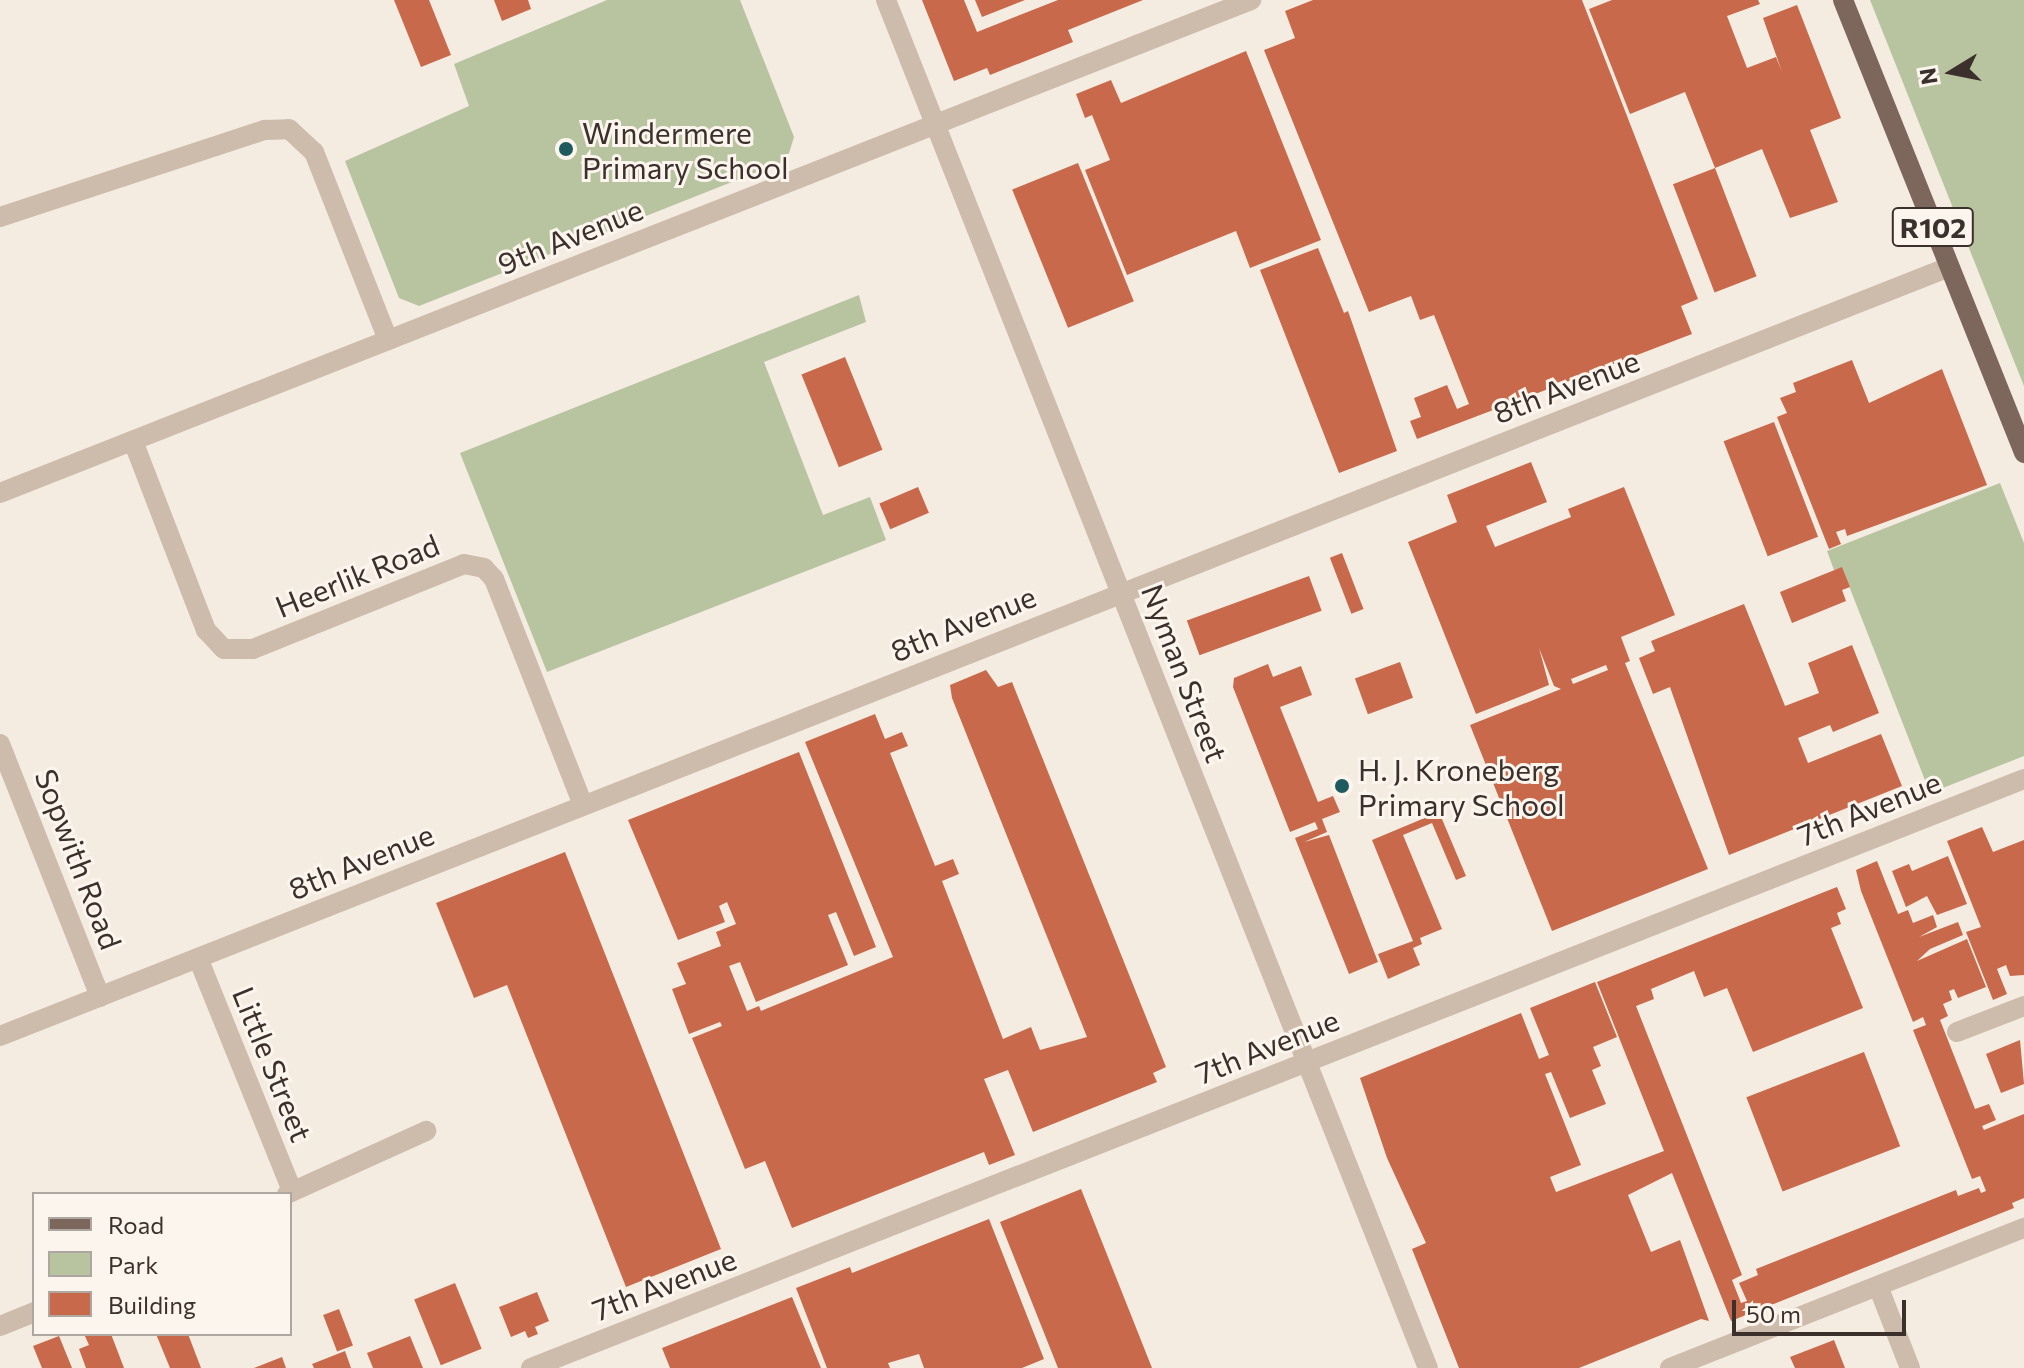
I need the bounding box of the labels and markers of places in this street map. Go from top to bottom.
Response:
place label: Windermere Primary School [582,114,789,184]
marker: Windermere Primary School [557,140,575,158]
place label: H. J. Kroneberg Primary School [1358,751,1565,822]
marker: H. J. Kroneberg Primary School [1333,777,1351,795]

